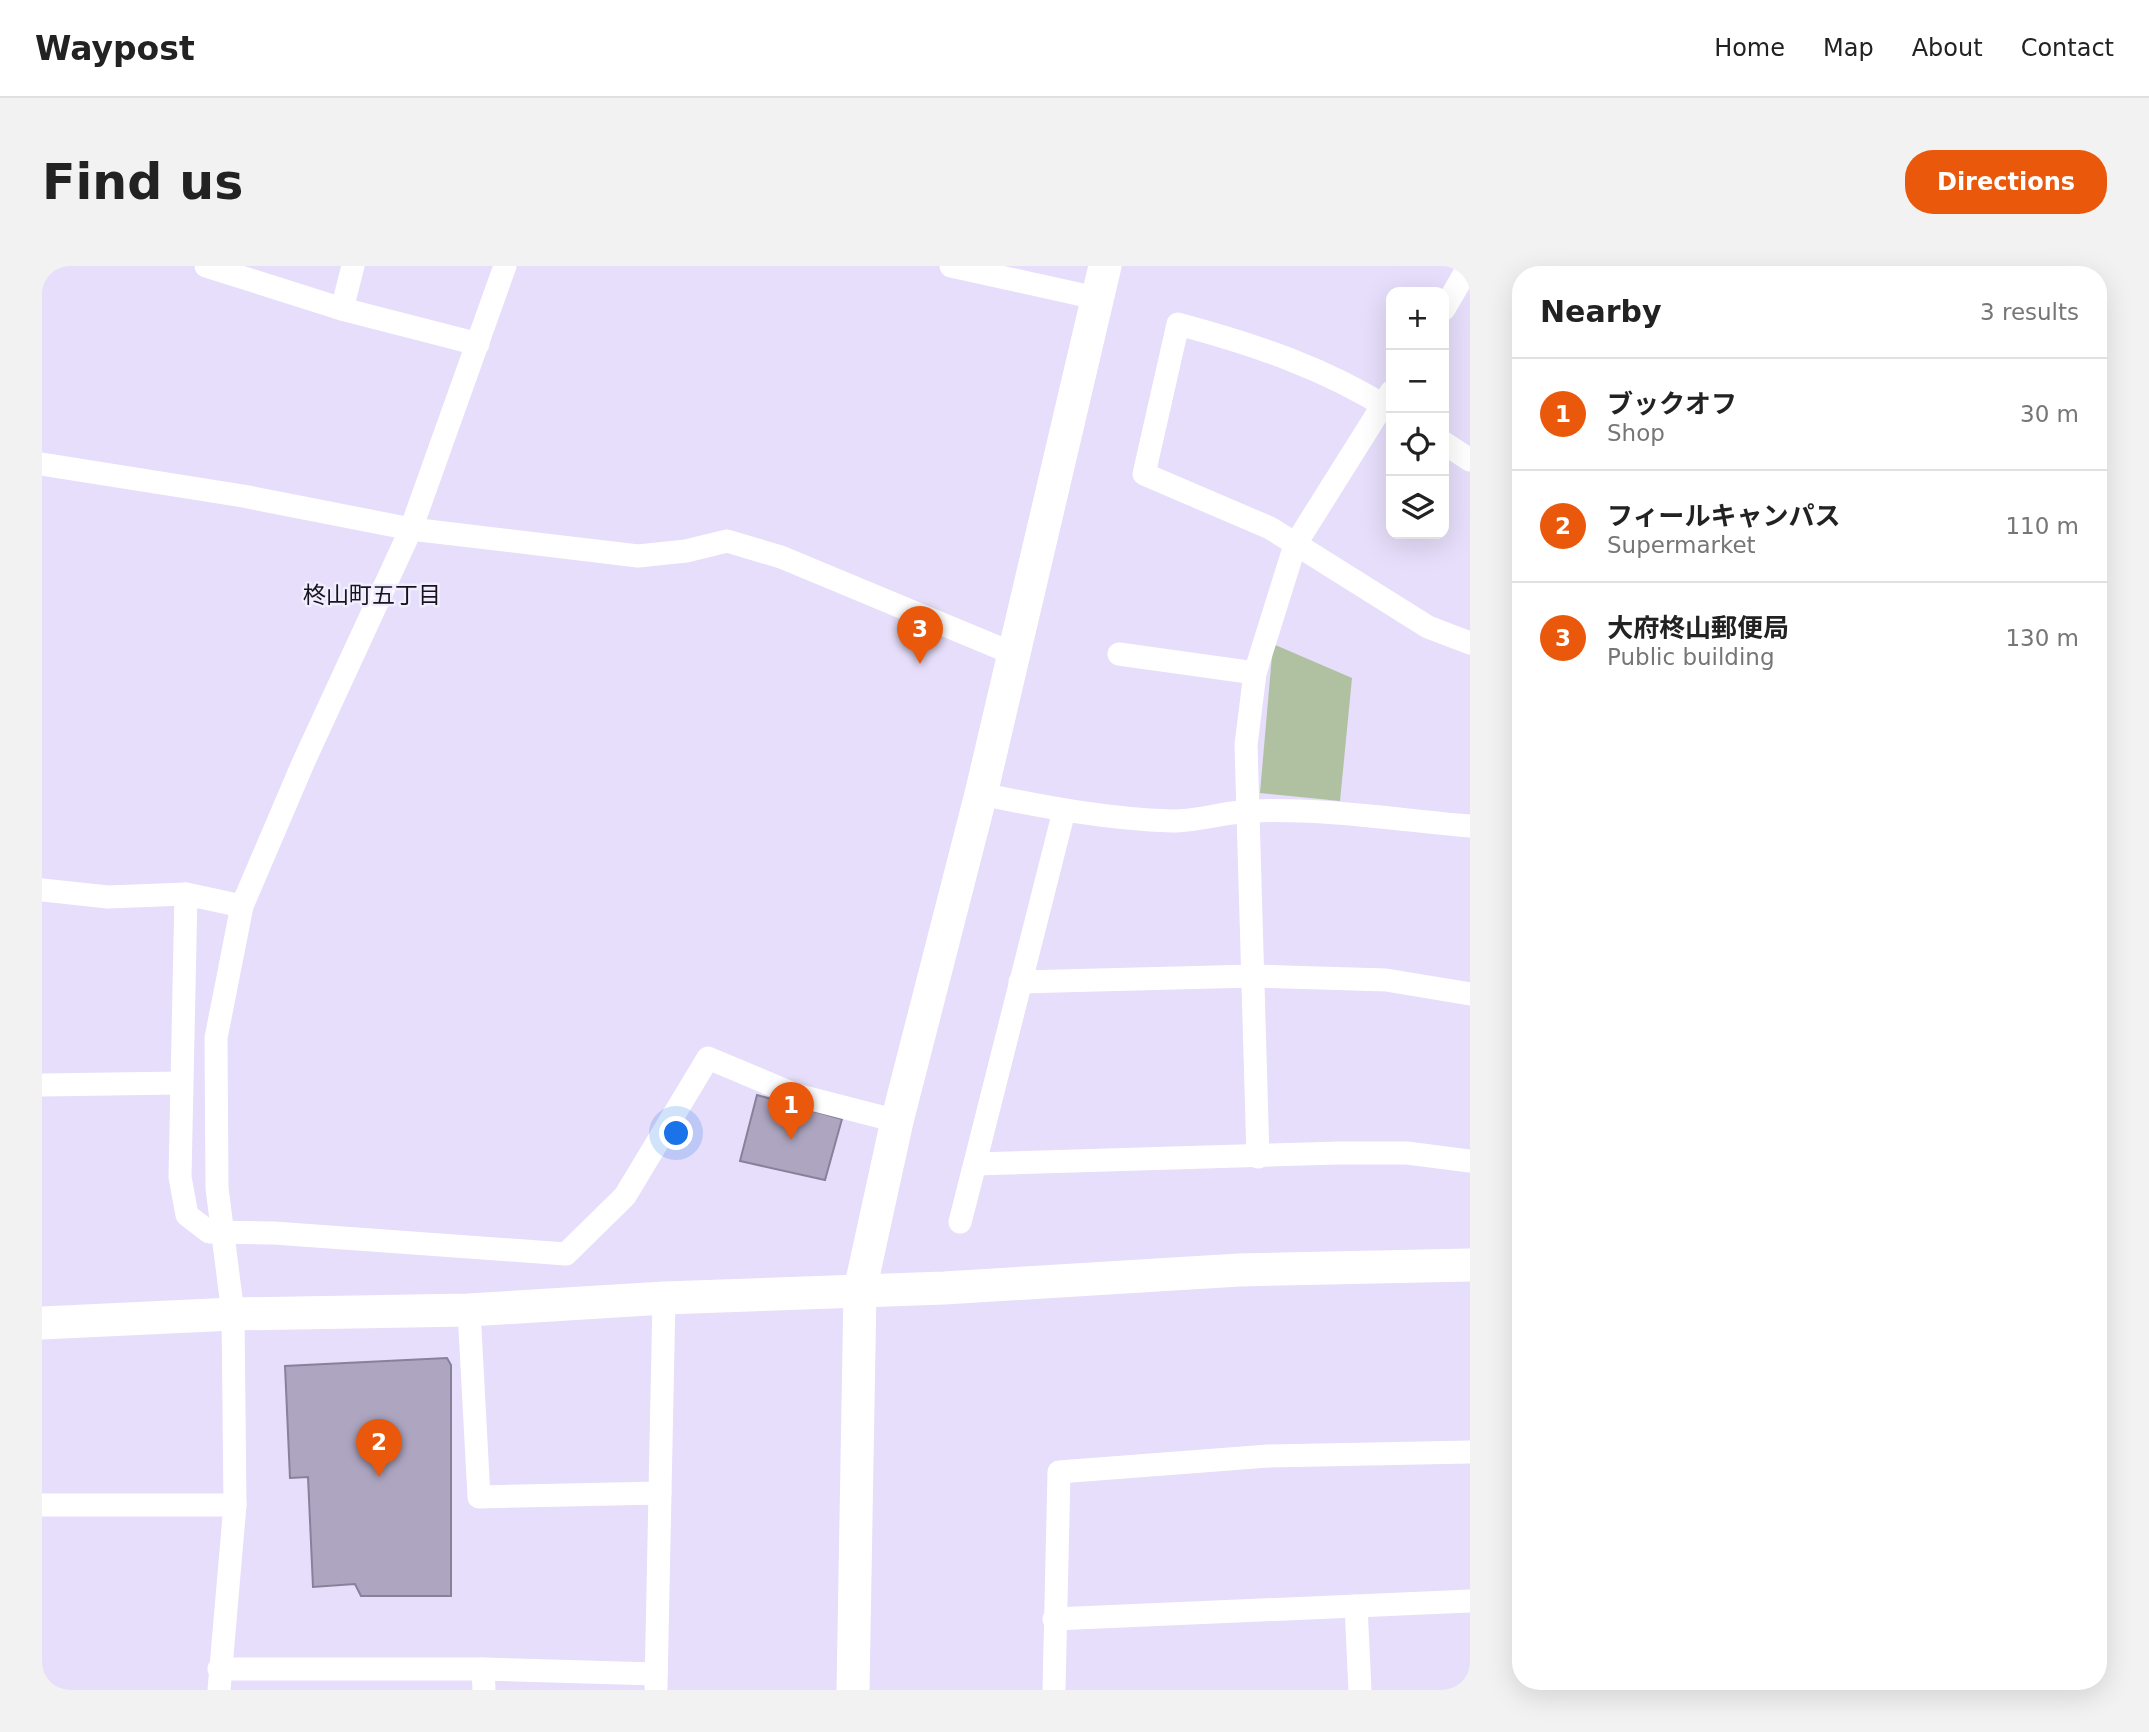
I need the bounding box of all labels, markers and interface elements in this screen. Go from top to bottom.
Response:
text: Waypost [35,29,195,68]
text: Home [1714,34,1785,62]
text: Map [1823,34,1874,62]
text: About [1912,34,1983,62]
text: Contact [2021,34,2114,62]
button: Directions [1905,150,2107,214]
text: Find us [42,154,243,211]
map controls [1386,287,1449,539]
button: + [1386,287,1449,350]
text: Nearby [1540,294,1662,329]
text: 3 results [1980,299,2079,325]
button: − [1386,350,1449,413]
text: ブックオフ [1607,389,1737,419]
text: 1 [1555,401,1571,427]
text: 30 m [2020,401,2079,427]
button: locate [1386,413,1449,476]
text: Shop [1607,420,1665,446]
button: layers [1386,476,1449,539]
text: フィールキャンパス [1607,501,1840,531]
text: 2 [1555,513,1571,539]
text: 110 m [2005,513,2079,539]
text: Supermarket [1607,532,1756,558]
district label: 柊山町五丁目 [303,582,441,608]
pin: 3 [897,606,943,664]
text: 大府柊山郵便局 [1607,613,1789,643]
text: 3 [1555,625,1571,651]
text: 130 m [2005,625,2079,651]
text: Public building [1607,644,1775,670]
pin: 1 [768,1082,814,1140]
your location [659,1116,693,1150]
pin: 2 [356,1419,402,1477]

